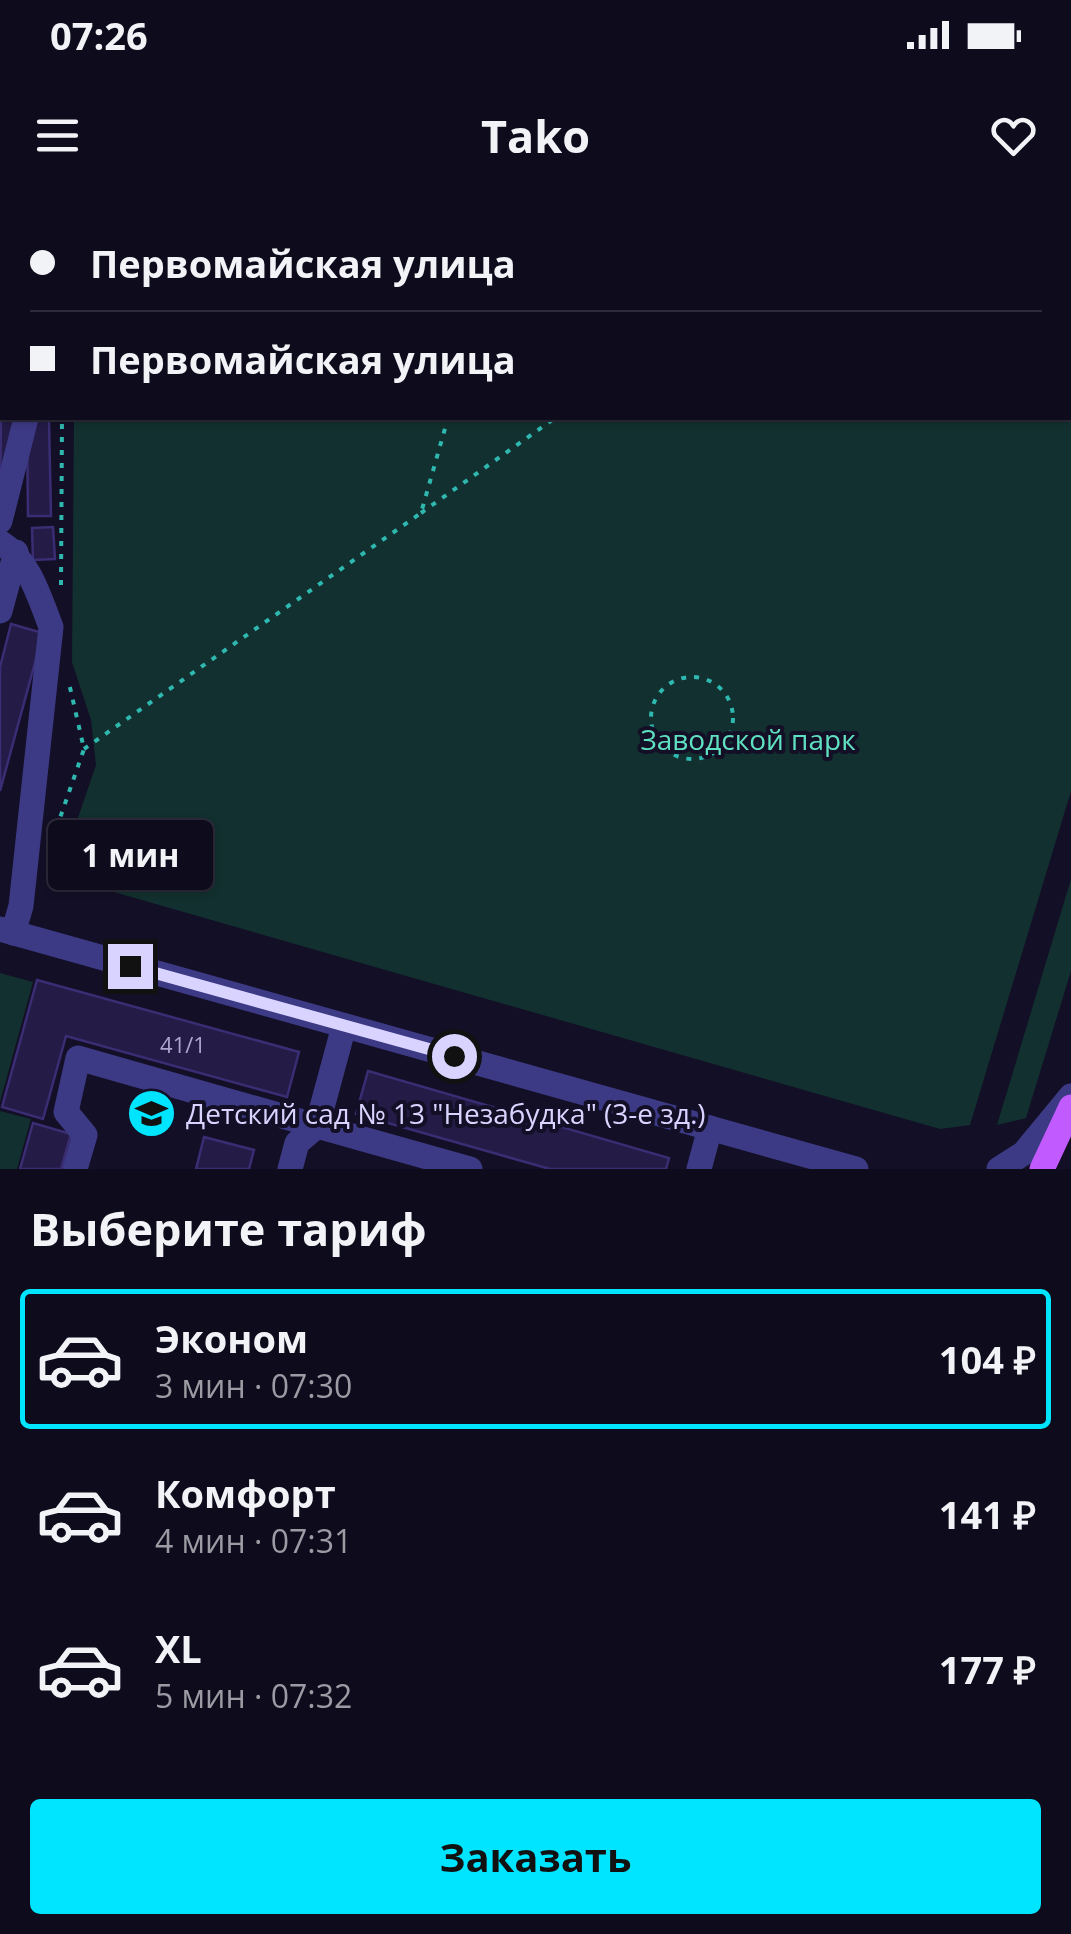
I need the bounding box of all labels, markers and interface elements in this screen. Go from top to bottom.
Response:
text: 07:26 [50,9,148,61]
text: Tako [481,105,590,166]
icon: menu [30,108,85,163]
icon: heart [986,108,1041,163]
text: Первомайская улица [90,237,516,289]
text: Первомайская улица [90,333,516,385]
park label: Заводской парк [640,720,856,758]
callout: 1 мин [48,821,212,891]
text: 1 мин [82,833,179,876]
route end [108,944,153,989]
house number: 41/1 [160,1029,206,1059]
route start [432,1034,477,1079]
school or university icon: Детский сад № 13 "Незабудка" (3-е зд.) [125,1087,177,1139]
place label: Детский сад № 13 "Незабудка" (3-е зд.) [186,1094,706,1132]
text: Выберите тариф [30,1198,427,1259]
text: Эконом [155,1312,308,1364]
icon: car [35,1314,125,1404]
text: 104 ₽ [939,1333,1036,1385]
text: 3 мин · 07:30 [155,1364,352,1407]
text: Комфорт [155,1467,336,1519]
icon: car [35,1469,125,1559]
text: 141 ₽ [939,1488,1036,1540]
text: 4 мин · 07:31 [155,1519,352,1562]
text: XL [155,1622,202,1674]
icon: car [35,1624,125,1714]
text: 177 ₽ [939,1643,1036,1695]
text: 5 мин · 07:32 [155,1674,352,1717]
button: Заказать [30,1799,1041,1914]

